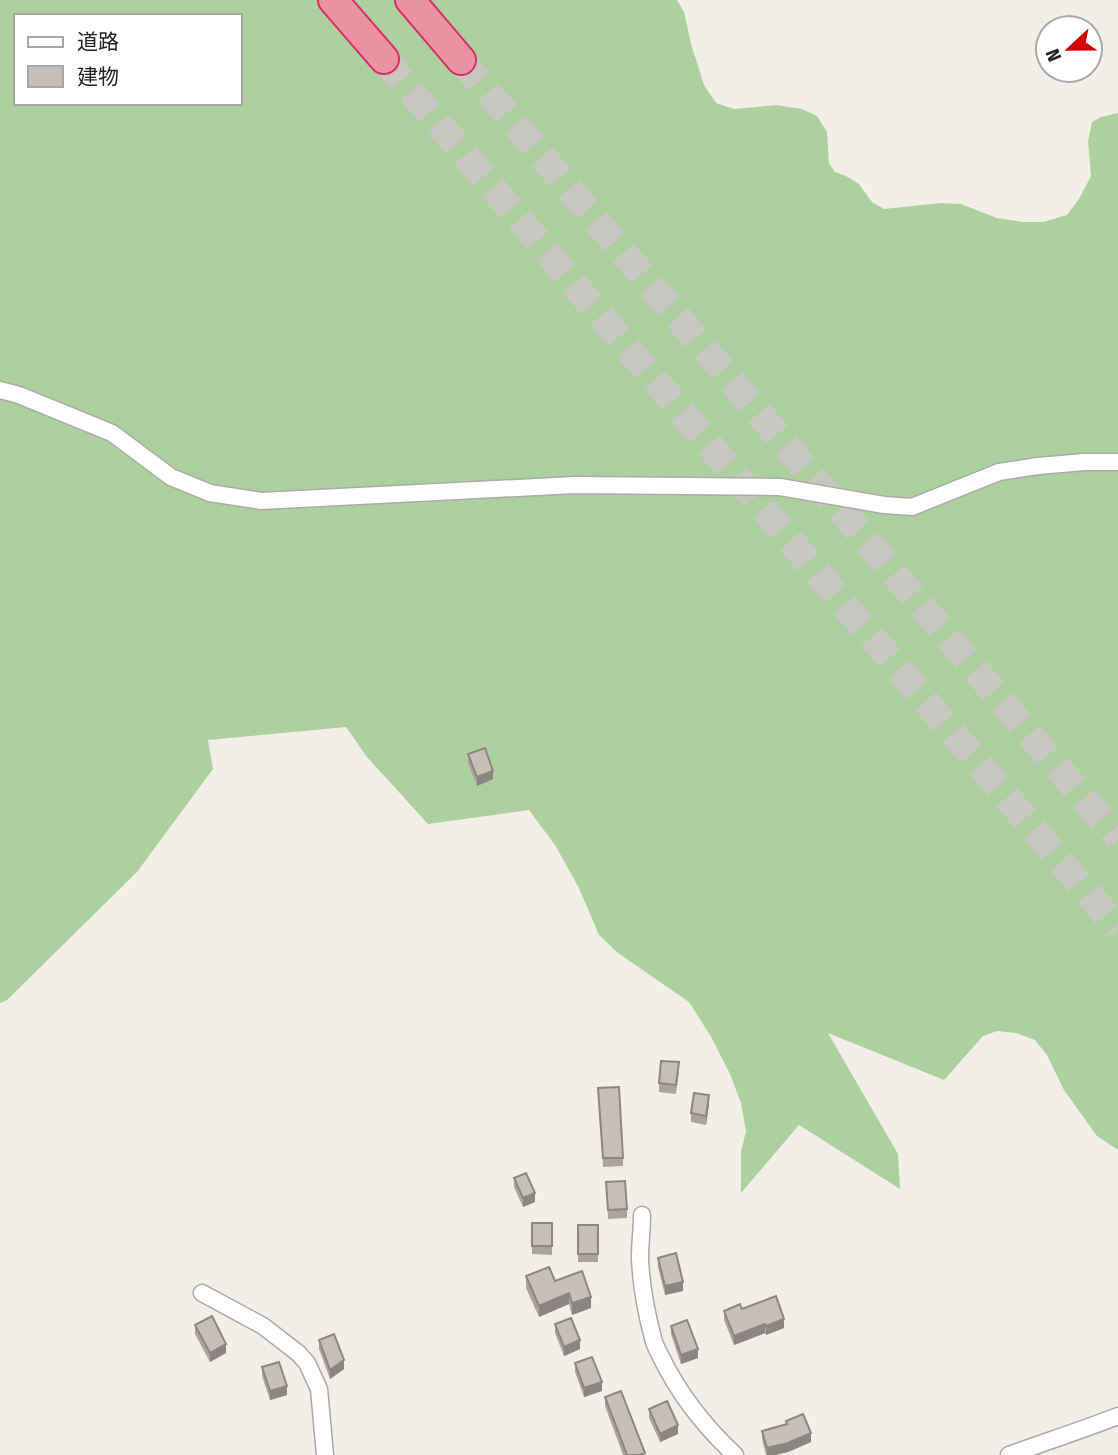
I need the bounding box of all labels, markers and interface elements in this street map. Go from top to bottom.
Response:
legend [14,14,242,105]
north arrow [1034,14,1104,84]
text: 道路 [77,29,119,55]
text: N [1041,46,1066,65]
text: 建物 [77,64,119,90]

